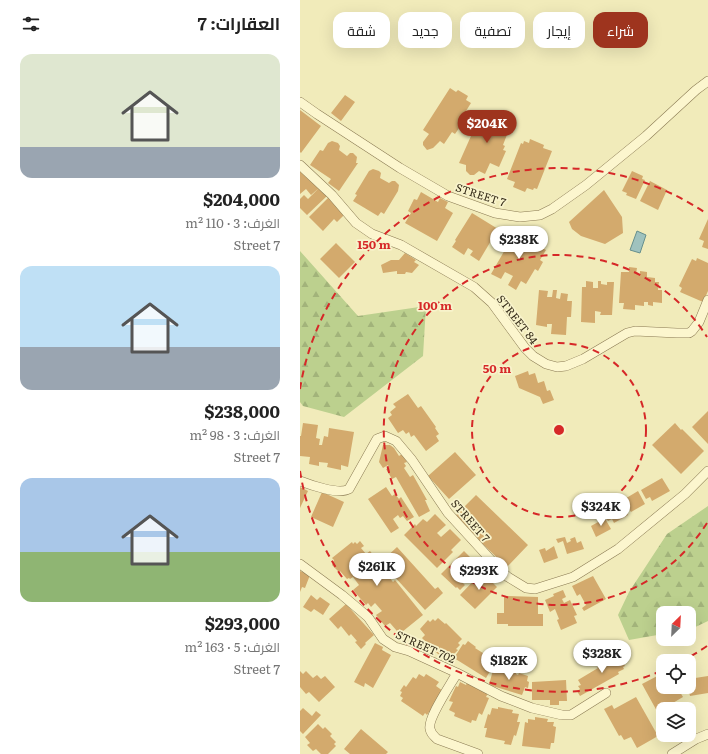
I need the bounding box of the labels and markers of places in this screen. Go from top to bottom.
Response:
pin: $204K [459,110,515,144]
pin: $238K [491,226,547,260]
centre of rings [552,423,566,437]
pin: $324K [573,493,629,527]
pin: $261K [349,553,405,587]
pin: $293K [451,557,507,591]
pin: $328K [574,640,630,674]
pin: $182K [481,647,537,681]

